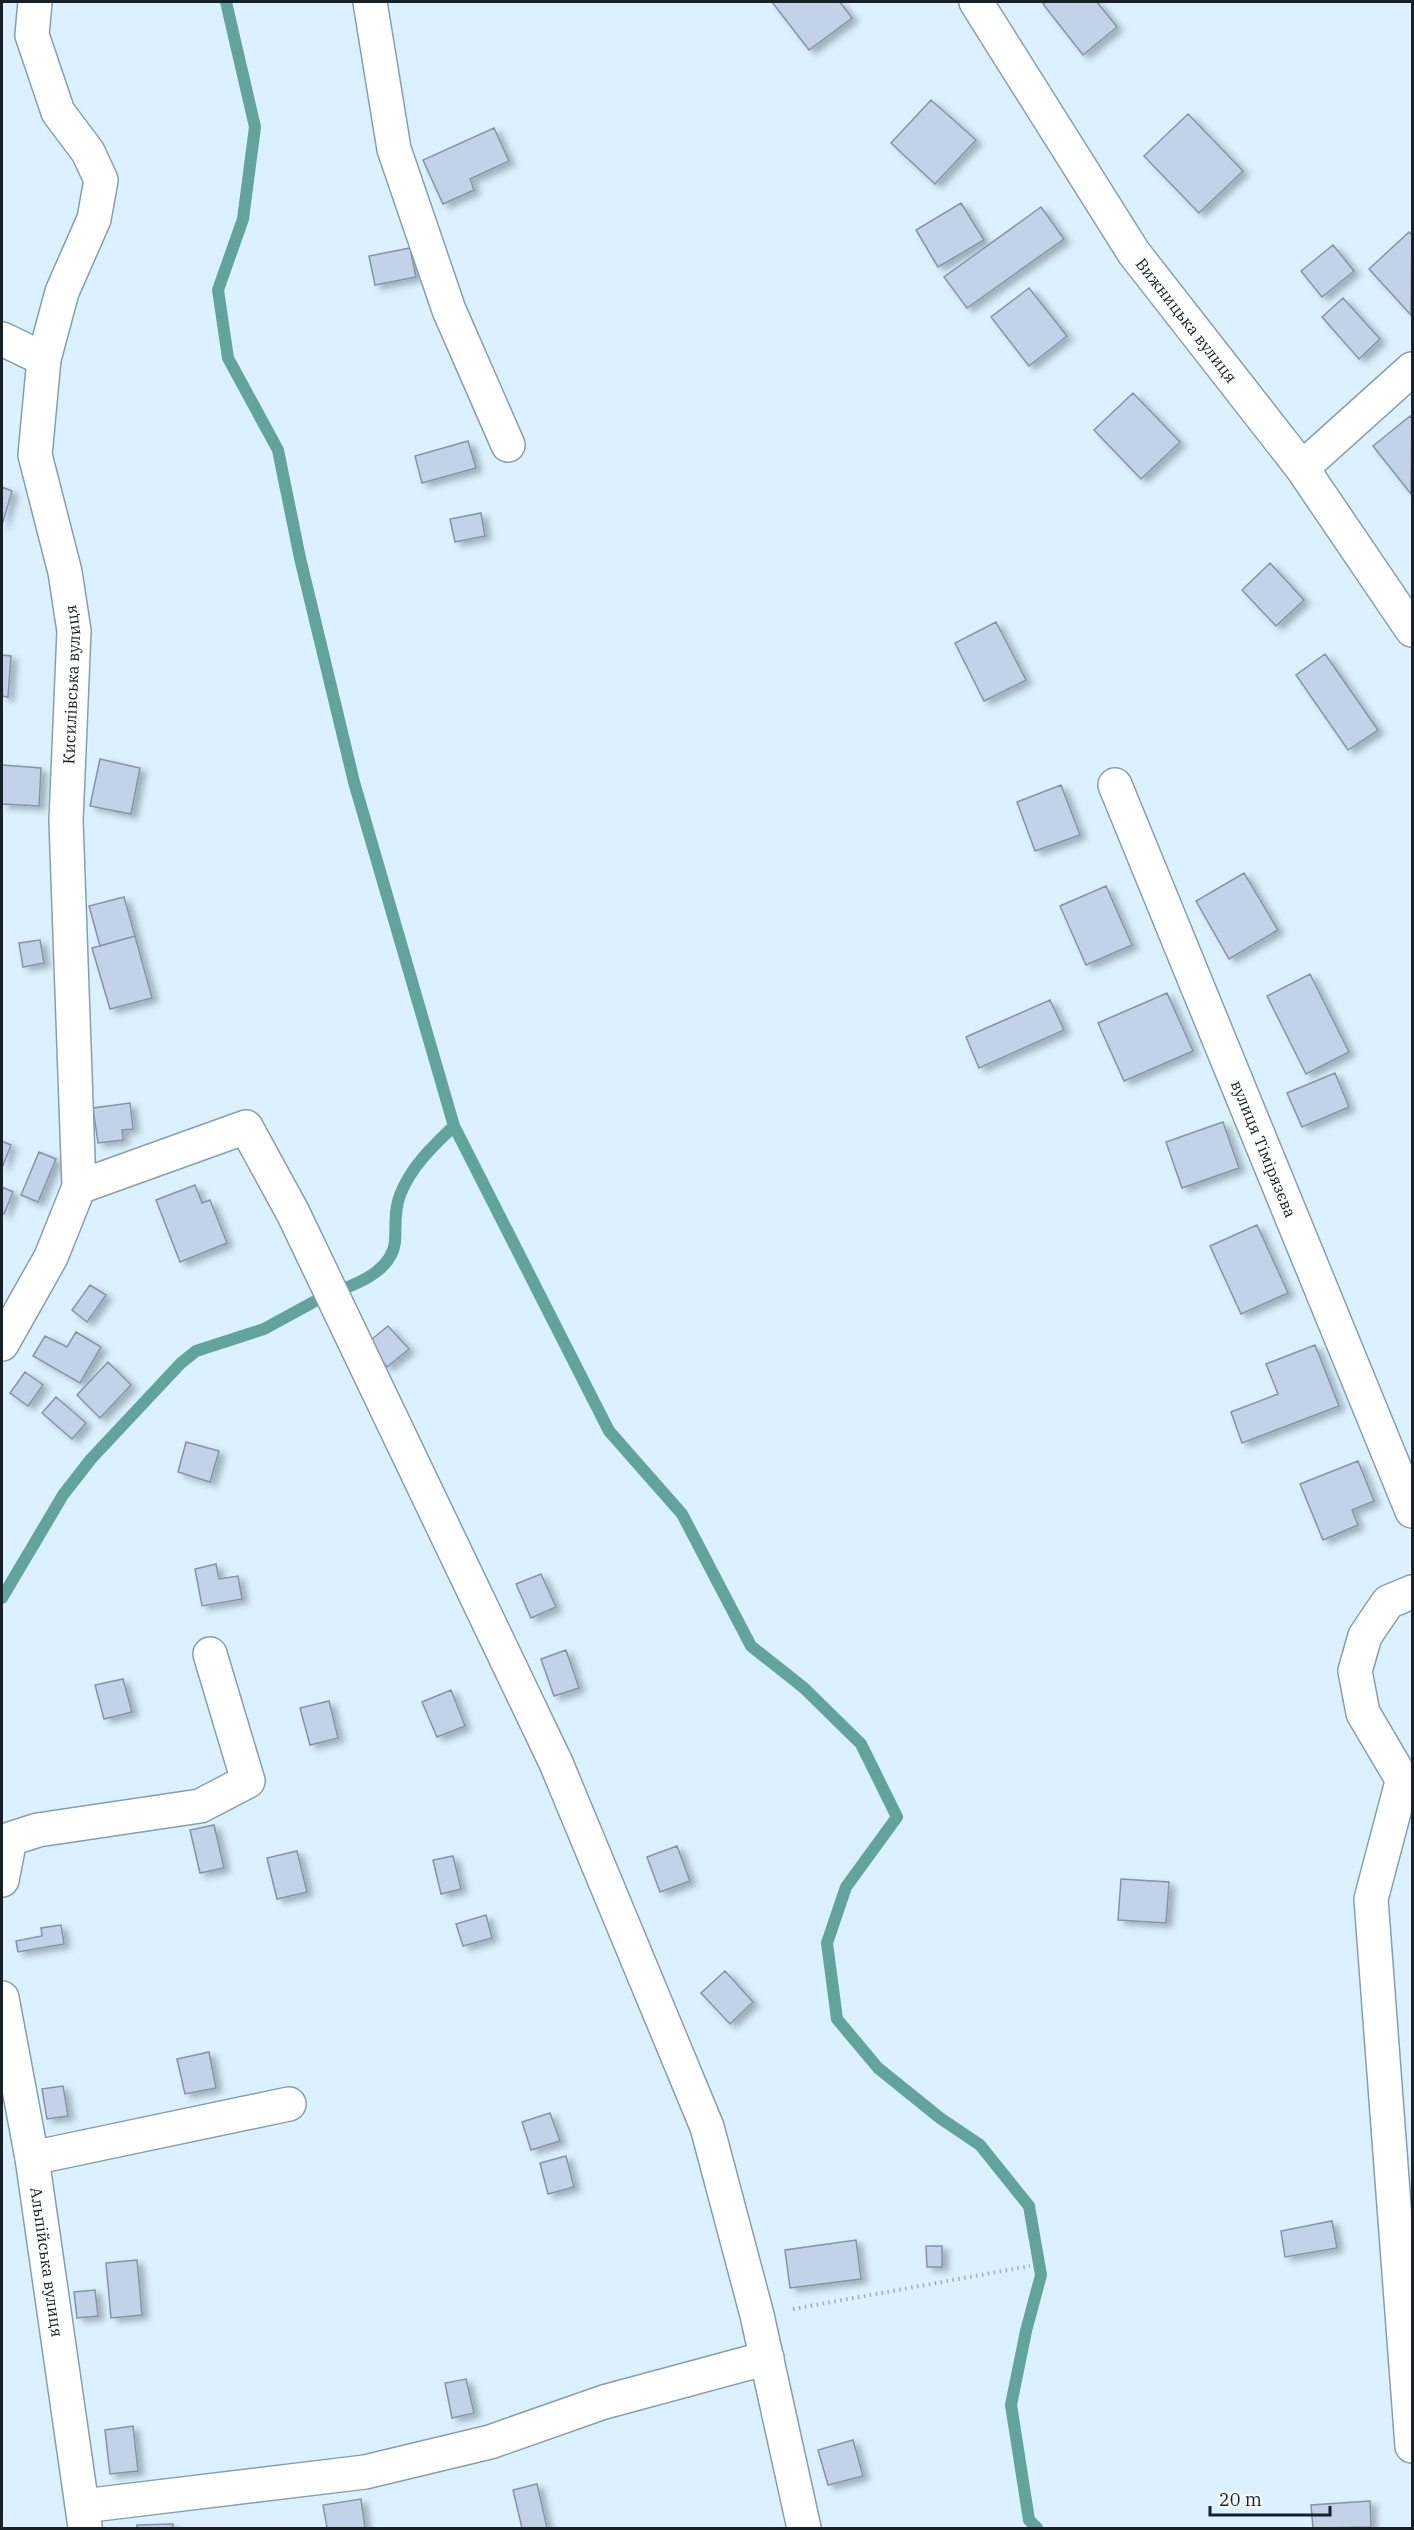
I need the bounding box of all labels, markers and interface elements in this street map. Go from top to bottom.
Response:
street label: Вижницька вулиця [1132,254,1242,387]
street label: Кисилівська вулиця [58,604,85,765]
street label: вулиця Тімірязєва [1227,1077,1301,1221]
street label: Альпійська вулиця [26,2186,68,2338]
scale bar [1210,2479,1330,2517]
text: 20 m [1219,2488,1262,2511]

